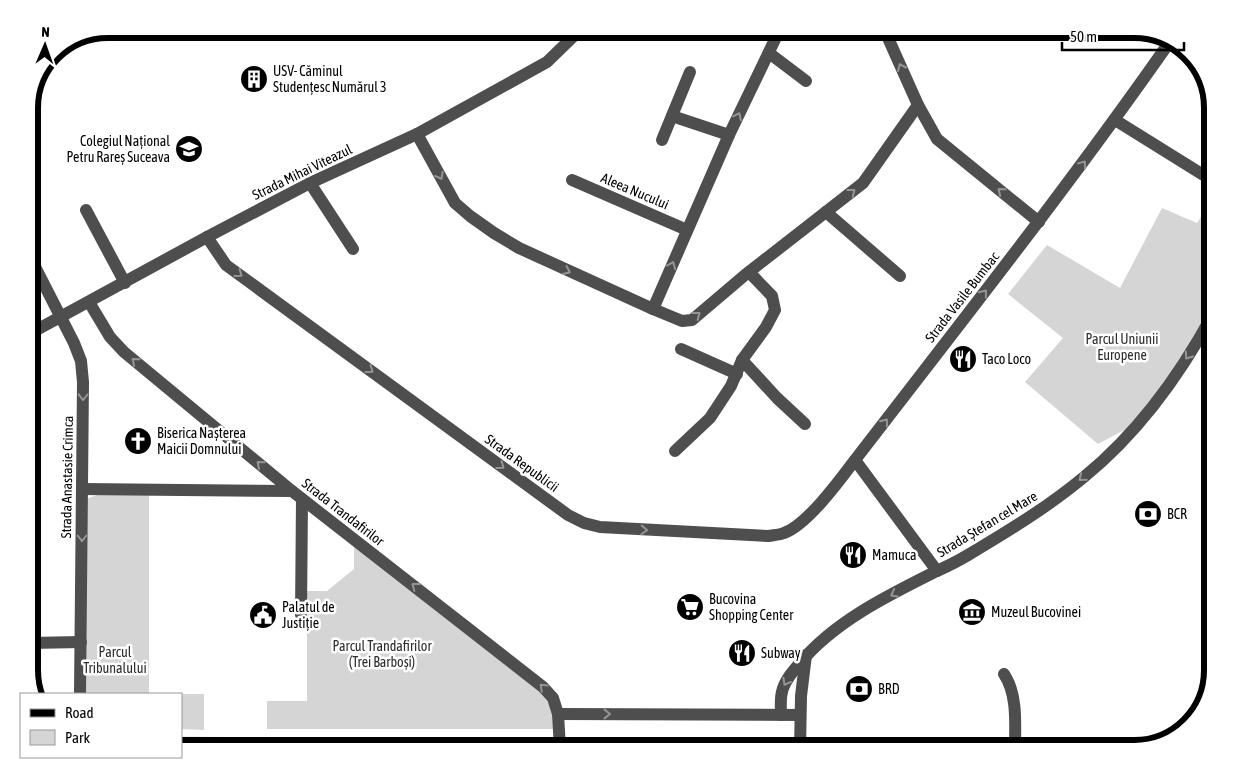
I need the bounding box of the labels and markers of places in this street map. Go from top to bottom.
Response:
place label: USV- Căminul Studențesc Numărul 3 [273,63,386,95]
building icon: USV- Căminul Studențesc Numărul 3 [239,64,269,94]
place label: Colegiul Național Petru Rareș Suceava [66,133,170,165]
school or university icon: Colegiul Național Petru Rareș Suceava [174,134,204,164]
restaurant icon: Taco Loco [948,344,978,374]
place label: Taco Loco [982,351,1031,367]
place label: Biserica Nașterea Maicii Domnului [157,425,246,457]
church icon: Biserica Nașterea Maicii Domnului [123,426,153,456]
bank icon: BCR [1133,499,1163,529]
place label: BCR [1167,506,1187,522]
restaurant icon: Mamuca [838,540,868,570]
place label: Mamuca [872,547,916,563]
place label: Bucovina Shopping Center [709,591,794,623]
supermarket icon: Bucovina Shopping Center [675,592,705,622]
museum icon: Muzeul Bucovinei [957,597,987,627]
place label: Palatul de Justiție [282,599,335,631]
public building icon: Palatul de Justiție [248,600,278,630]
place label: Muzeul Bucovinei [991,604,1081,620]
restaurant icon: Subway [727,638,757,668]
place label: Subway [761,645,801,661]
bank icon: BRD [844,674,874,704]
place label: BRD [878,681,900,697]

